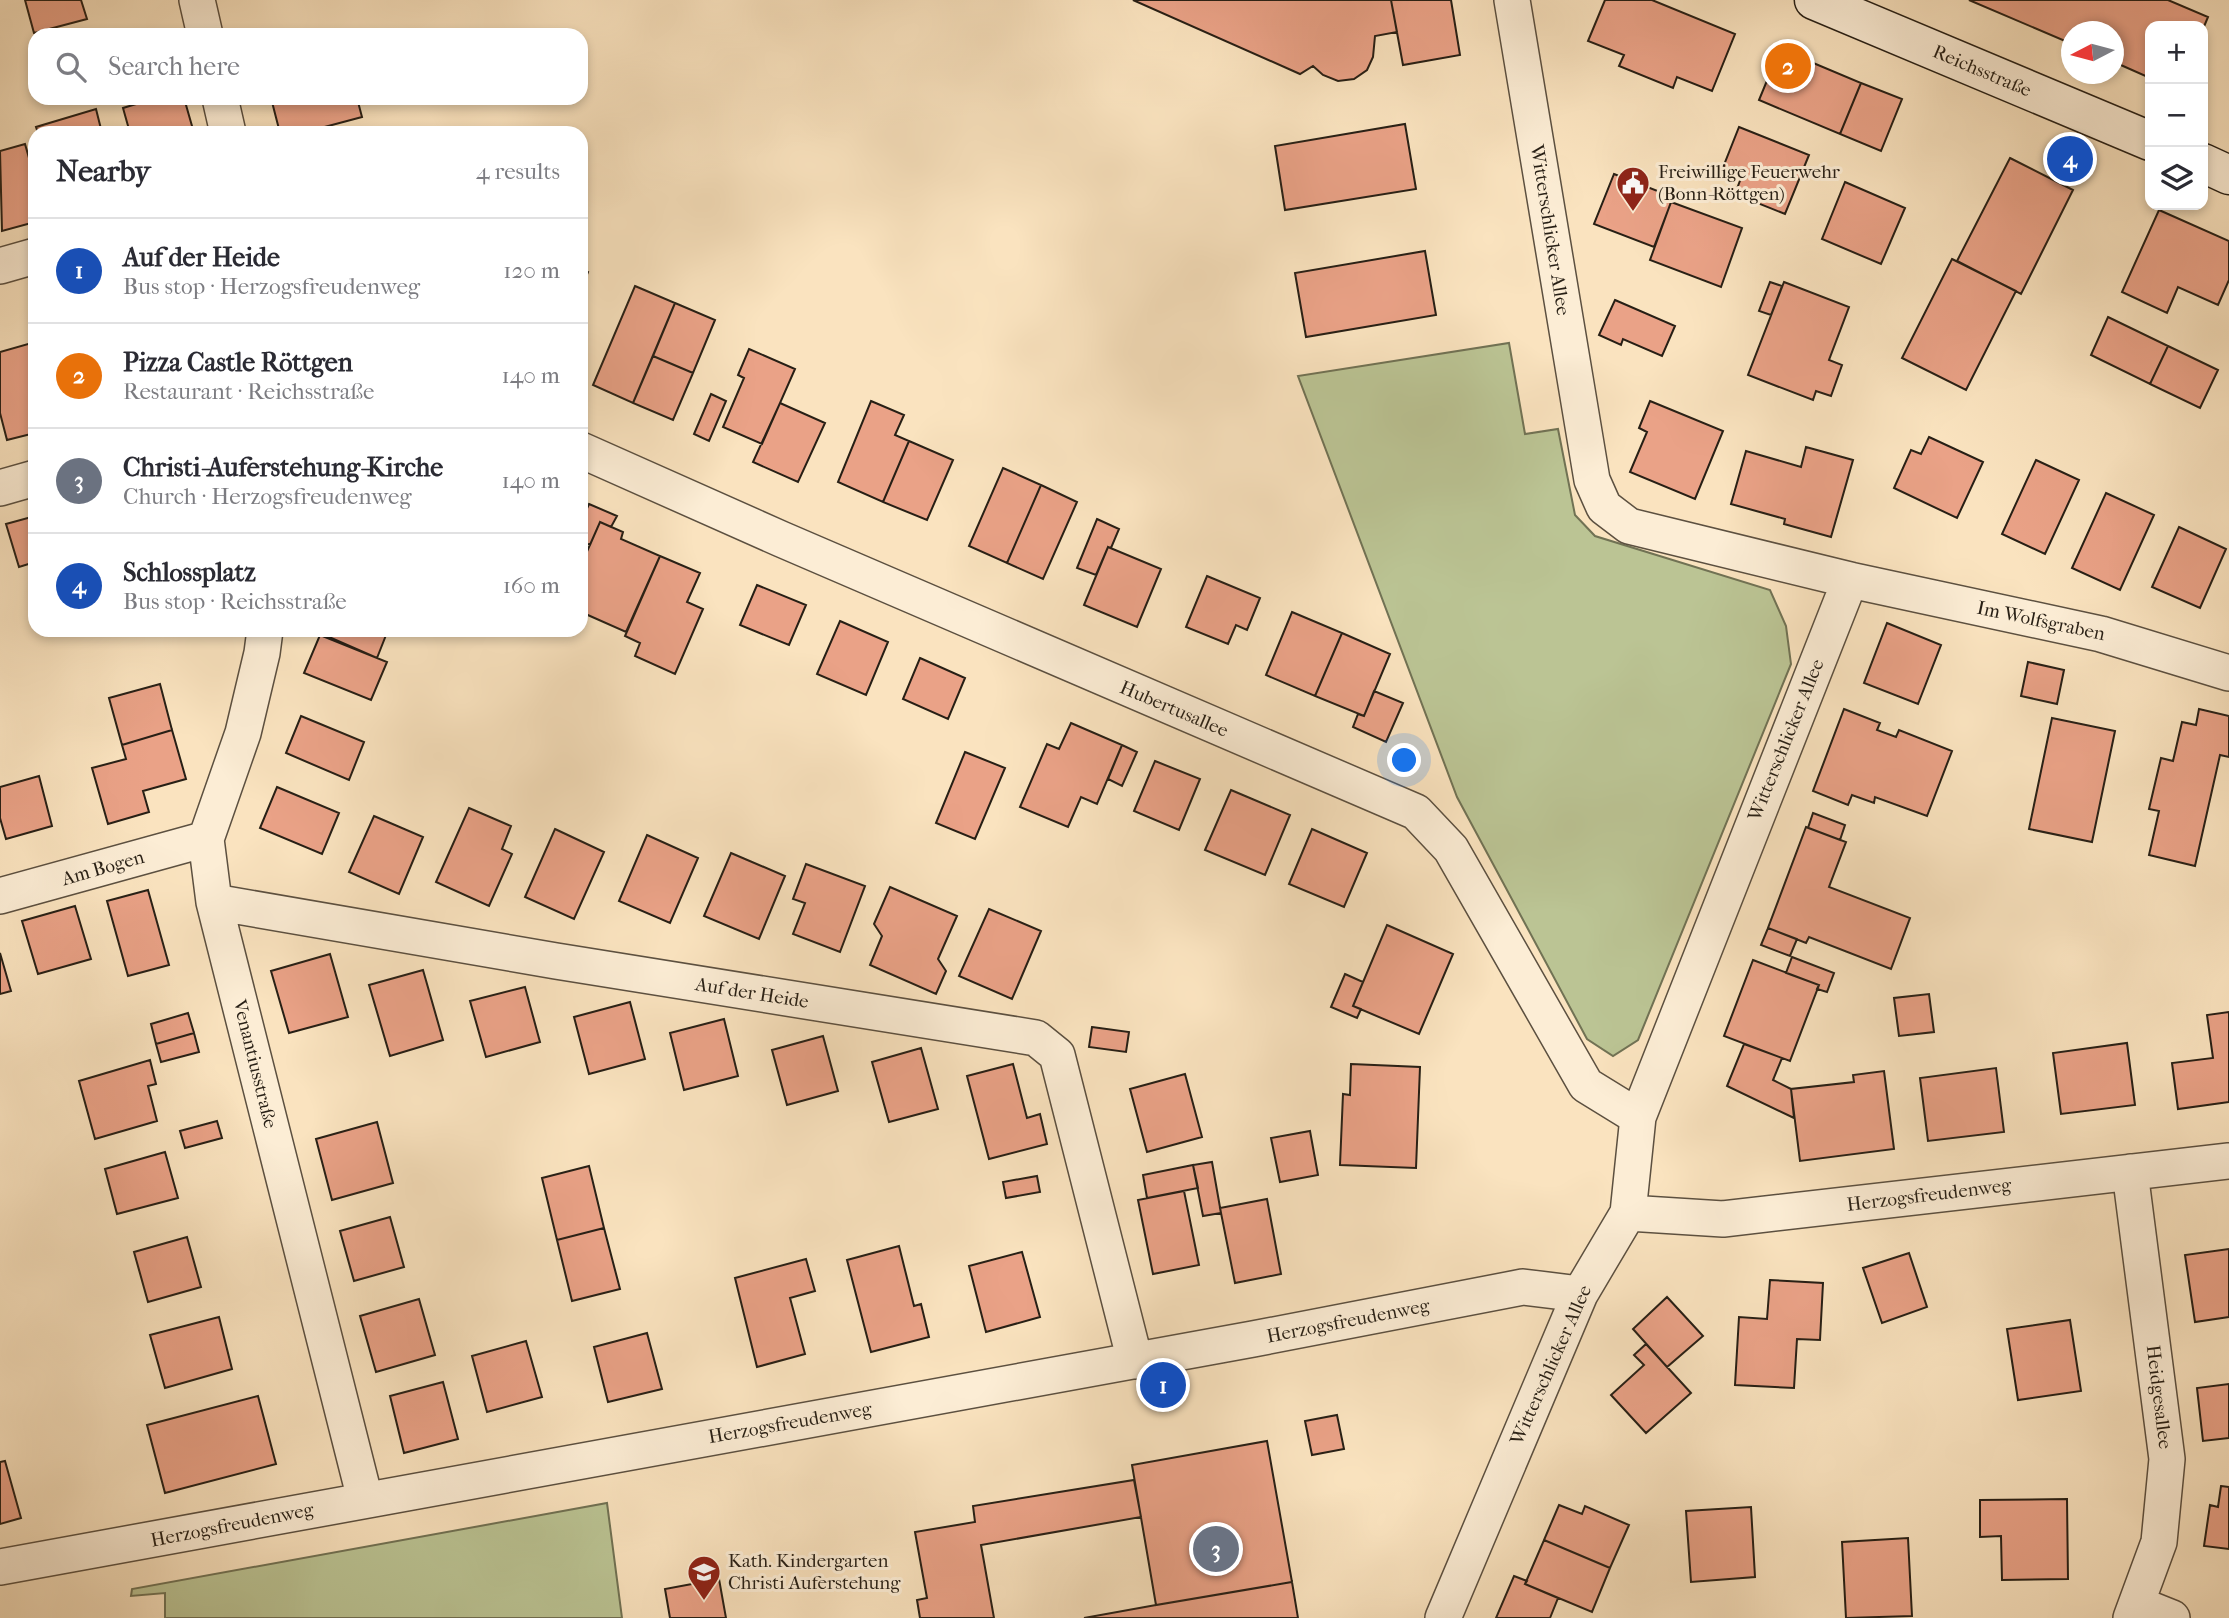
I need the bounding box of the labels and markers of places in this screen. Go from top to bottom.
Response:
pin: 2 [1765,40,1811,92]
pin: 4 [2047,133,2093,185]
place label: Freiwillige Feuerwehr (Bonn-Röttgen) [1658,161,1841,205]
public building icon: Freiwillige Feuerwehr (Bonn-Röttgen) [1614,164,1652,213]
pin: 1 [1140,1359,1186,1411]
pin: 3 [1193,1523,1239,1575]
place label: Kath. Kindergarten Christi Auferstehung [728,1550,901,1594]
school or university icon: Kath. Kindergarten Christi Auferstehung [685,1553,723,1602]

